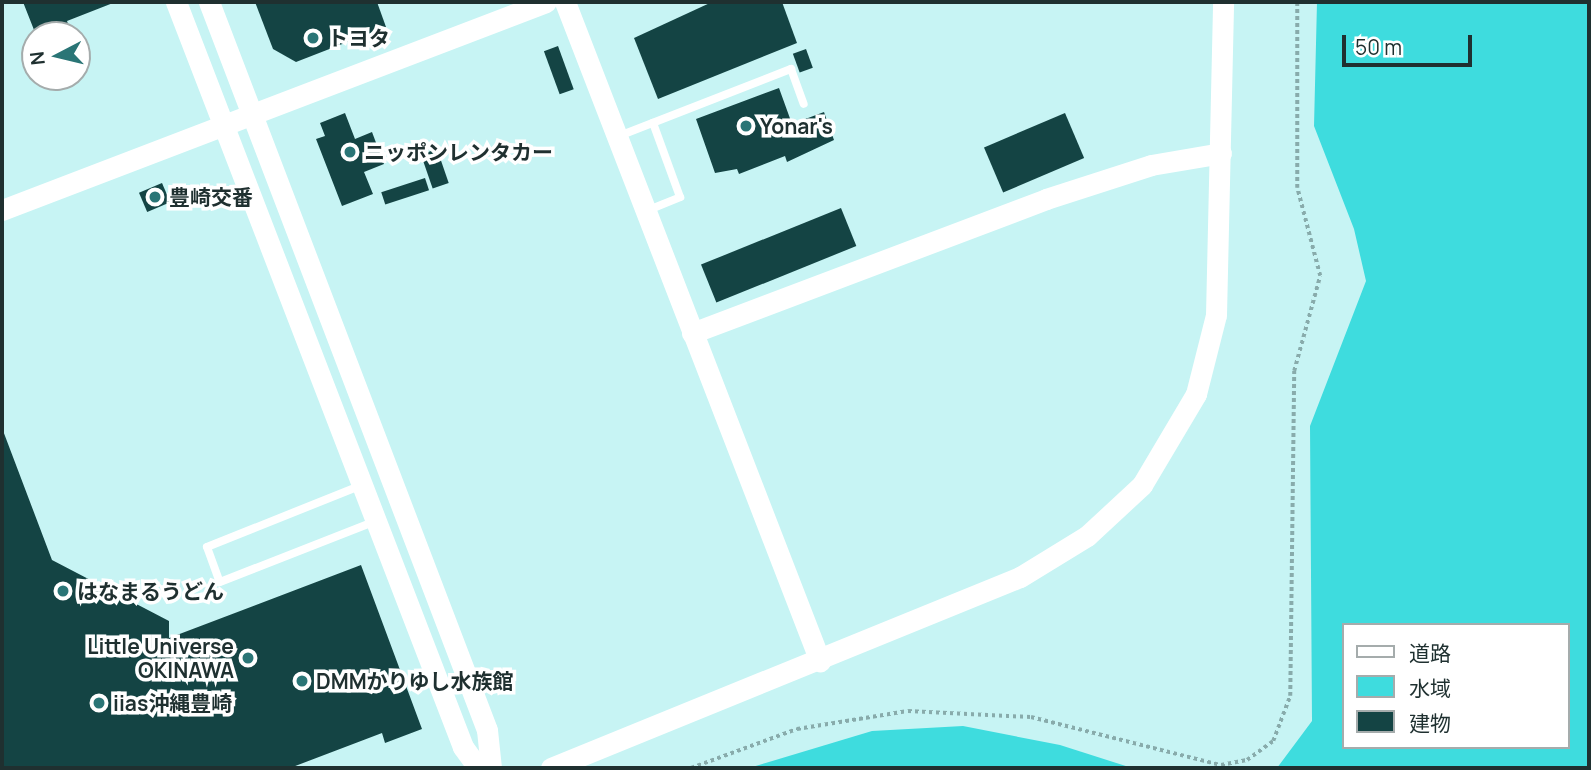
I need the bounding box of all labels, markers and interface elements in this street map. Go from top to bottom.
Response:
north arrow [21,21,91,91]
scale bar [1346,21,1476,65]
place label: トヨタ [327,25,390,51]
marker: トヨタ [305,30,321,46]
text: 50 m [1355,33,1402,61]
text: N [23,50,51,67]
place label: Yonar's [760,113,833,139]
marker: Yonar's [738,118,754,134]
place label: ニッポンレンタカー [364,139,553,165]
marker: ニッポンレンタカー [342,144,358,160]
place label: 豊崎交番 [169,184,253,210]
marker: 豊崎交番 [147,189,163,205]
place label: はなまるうどん [77,578,224,604]
marker: はなまるうどん [55,583,71,599]
legend [1342,623,1570,749]
place label: Little Universe OKINAWA [87,633,234,683]
text: 道路 [1409,639,1451,667]
marker: Little Universe OKINAWA [240,650,256,666]
place label: DMMかりゆし水族館 [316,668,514,694]
marker: DMMかりゆし水族館 [294,673,310,689]
text: 水域 [1409,674,1451,702]
place label: iias沖縄豊崎 [113,690,232,716]
marker: iias沖縄豊崎 [91,695,107,711]
text: 建物 [1409,709,1451,737]

